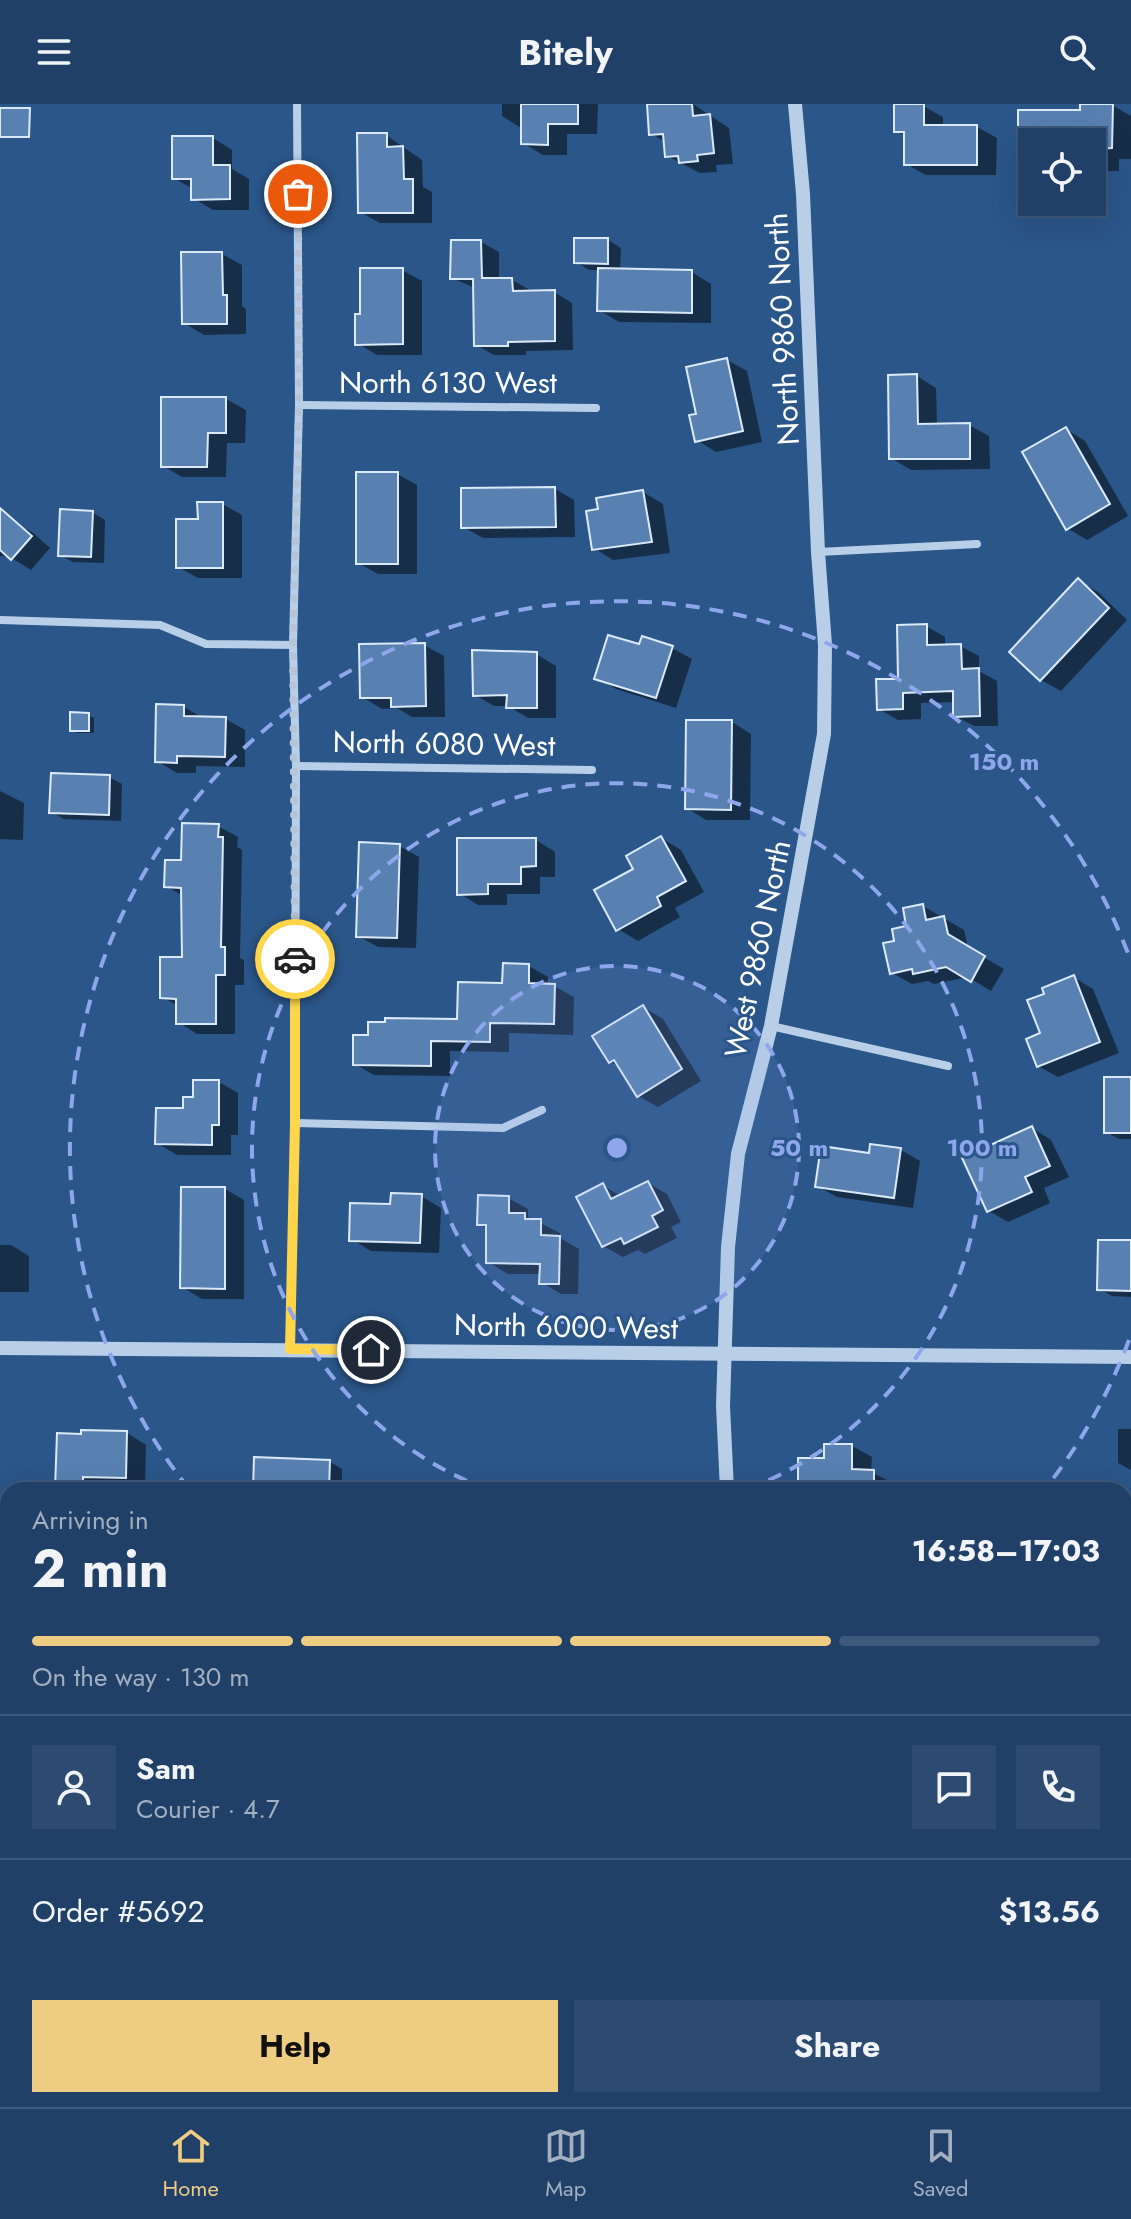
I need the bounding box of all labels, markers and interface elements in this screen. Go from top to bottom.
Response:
text: Bitely [518,26,613,78]
icon: menu [32,30,76,74]
icon: search [1055,30,1099,74]
map controls [1018,128,1106,216]
button: locate [1018,128,1106,216]
pin [264,160,332,228]
icon: bag [276,172,320,216]
street label: North 9860 North [755,212,810,446]
street label: North 6130 West [339,361,558,404]
street label: North 6080 West [332,720,556,767]
text: 150 m [969,744,1039,779]
street label: West 9860 North [713,836,802,1062]
courier [255,919,335,999]
icon: car [273,937,317,981]
text: 50 m [770,1130,828,1165]
text: 100 m [947,1130,1017,1165]
centre of rings [603,1134,631,1162]
street label: North 6000 West [454,1303,679,1350]
pin [337,1316,405,1384]
icon: home [349,1328,393,1372]
text: Arriving in [32,1501,149,1539]
text: 16:58–17:03 [912,1529,1100,1572]
text: 2 min [32,1531,169,1607]
text: On the way · 130 m [32,1658,250,1696]
button: person [32,1745,116,1829]
button: chat [912,1745,996,1829]
button: phone [1016,1745,1100,1829]
text: Sam [136,1747,196,1790]
text: Courier · 4.7 [136,1790,280,1828]
text: Order #5692 [32,1890,205,1933]
text: $13.56 [999,1890,1100,1933]
button: Help [32,2000,558,2092]
button: Share [574,2000,1100,2092]
tab: Home [163,2124,219,2204]
tab: Map [544,2124,588,2204]
tab: Saved [913,2124,968,2204]

